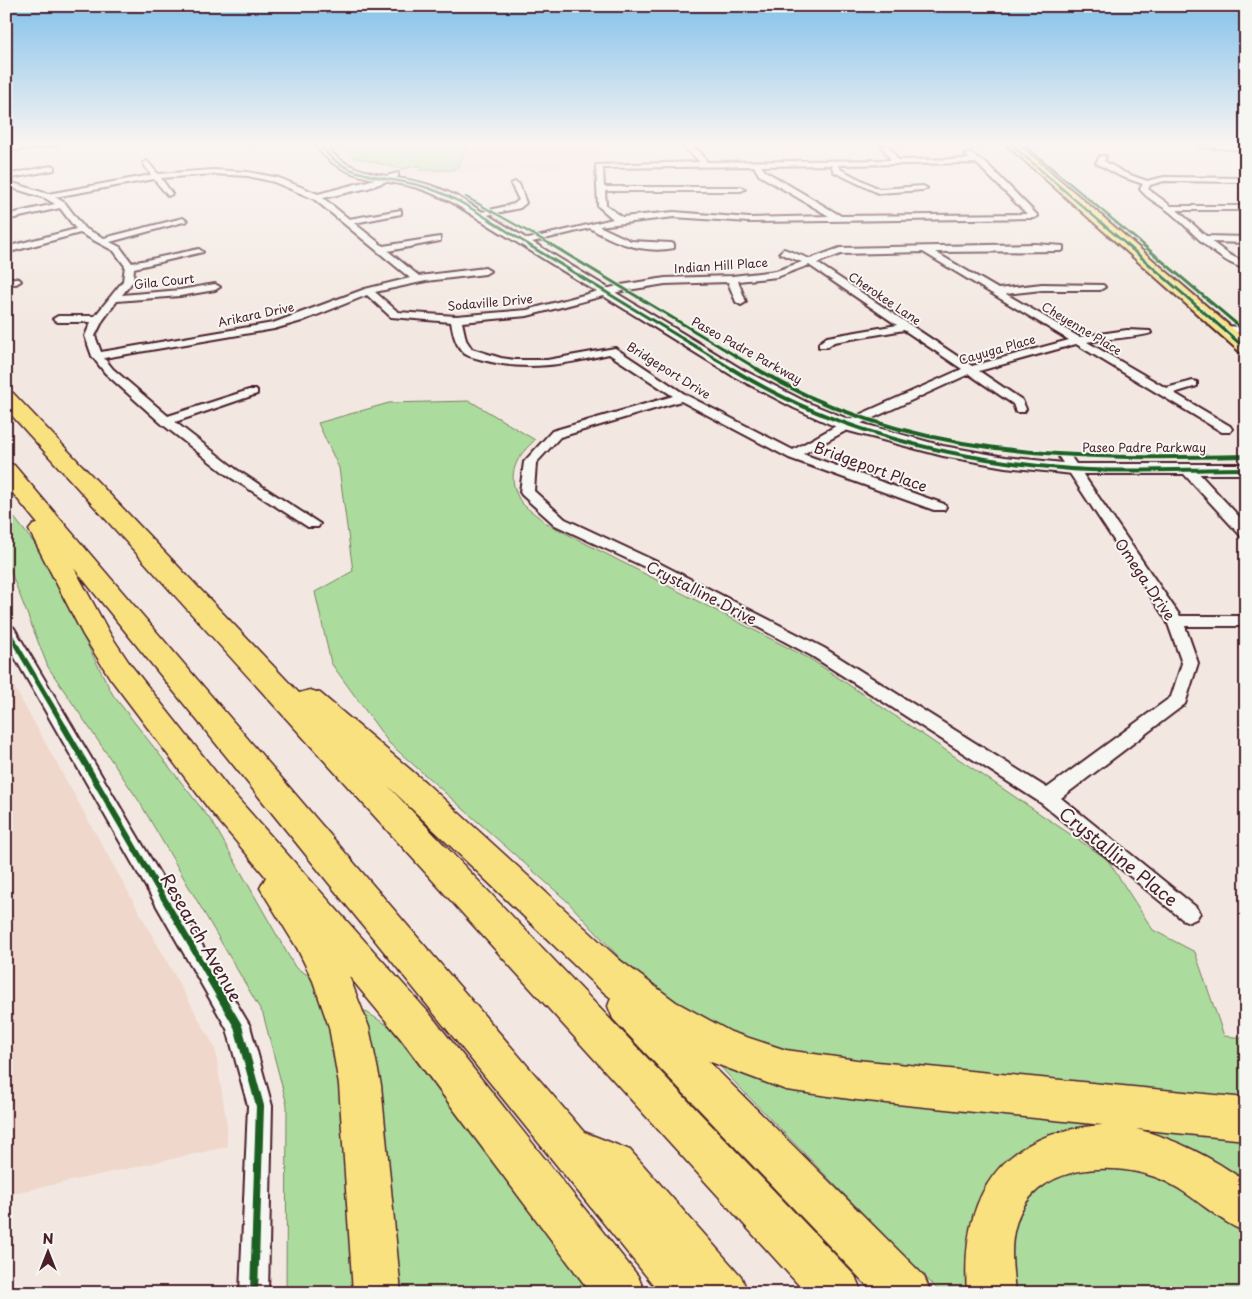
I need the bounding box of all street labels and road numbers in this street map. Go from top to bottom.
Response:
street label: Indian Hill Place [673,253,769,277]
street label: Cherokee Lane [845,267,925,329]
street label: Gila Court [133,269,195,293]
street label: Sodaville Drive [446,289,534,315]
street label: Arikara Drive [216,297,296,331]
street label: Cheyenne Place [1039,297,1125,359]
street label: Paseo Padre Parkway [688,312,806,388]
street label: Cayuga Place [956,329,1038,369]
street label: Bridgeport Drive [624,337,714,403]
street label: Bridgeport Place [811,435,931,497]
street label: Paseo Padre Parkway [1082,438,1206,456]
street label: Omega Drive [1110,533,1182,625]
street label: Crystalline Drive [643,554,761,630]
street label: Crystalline Place [1054,800,1184,912]
street label: Research Avenue [154,868,250,1006]

